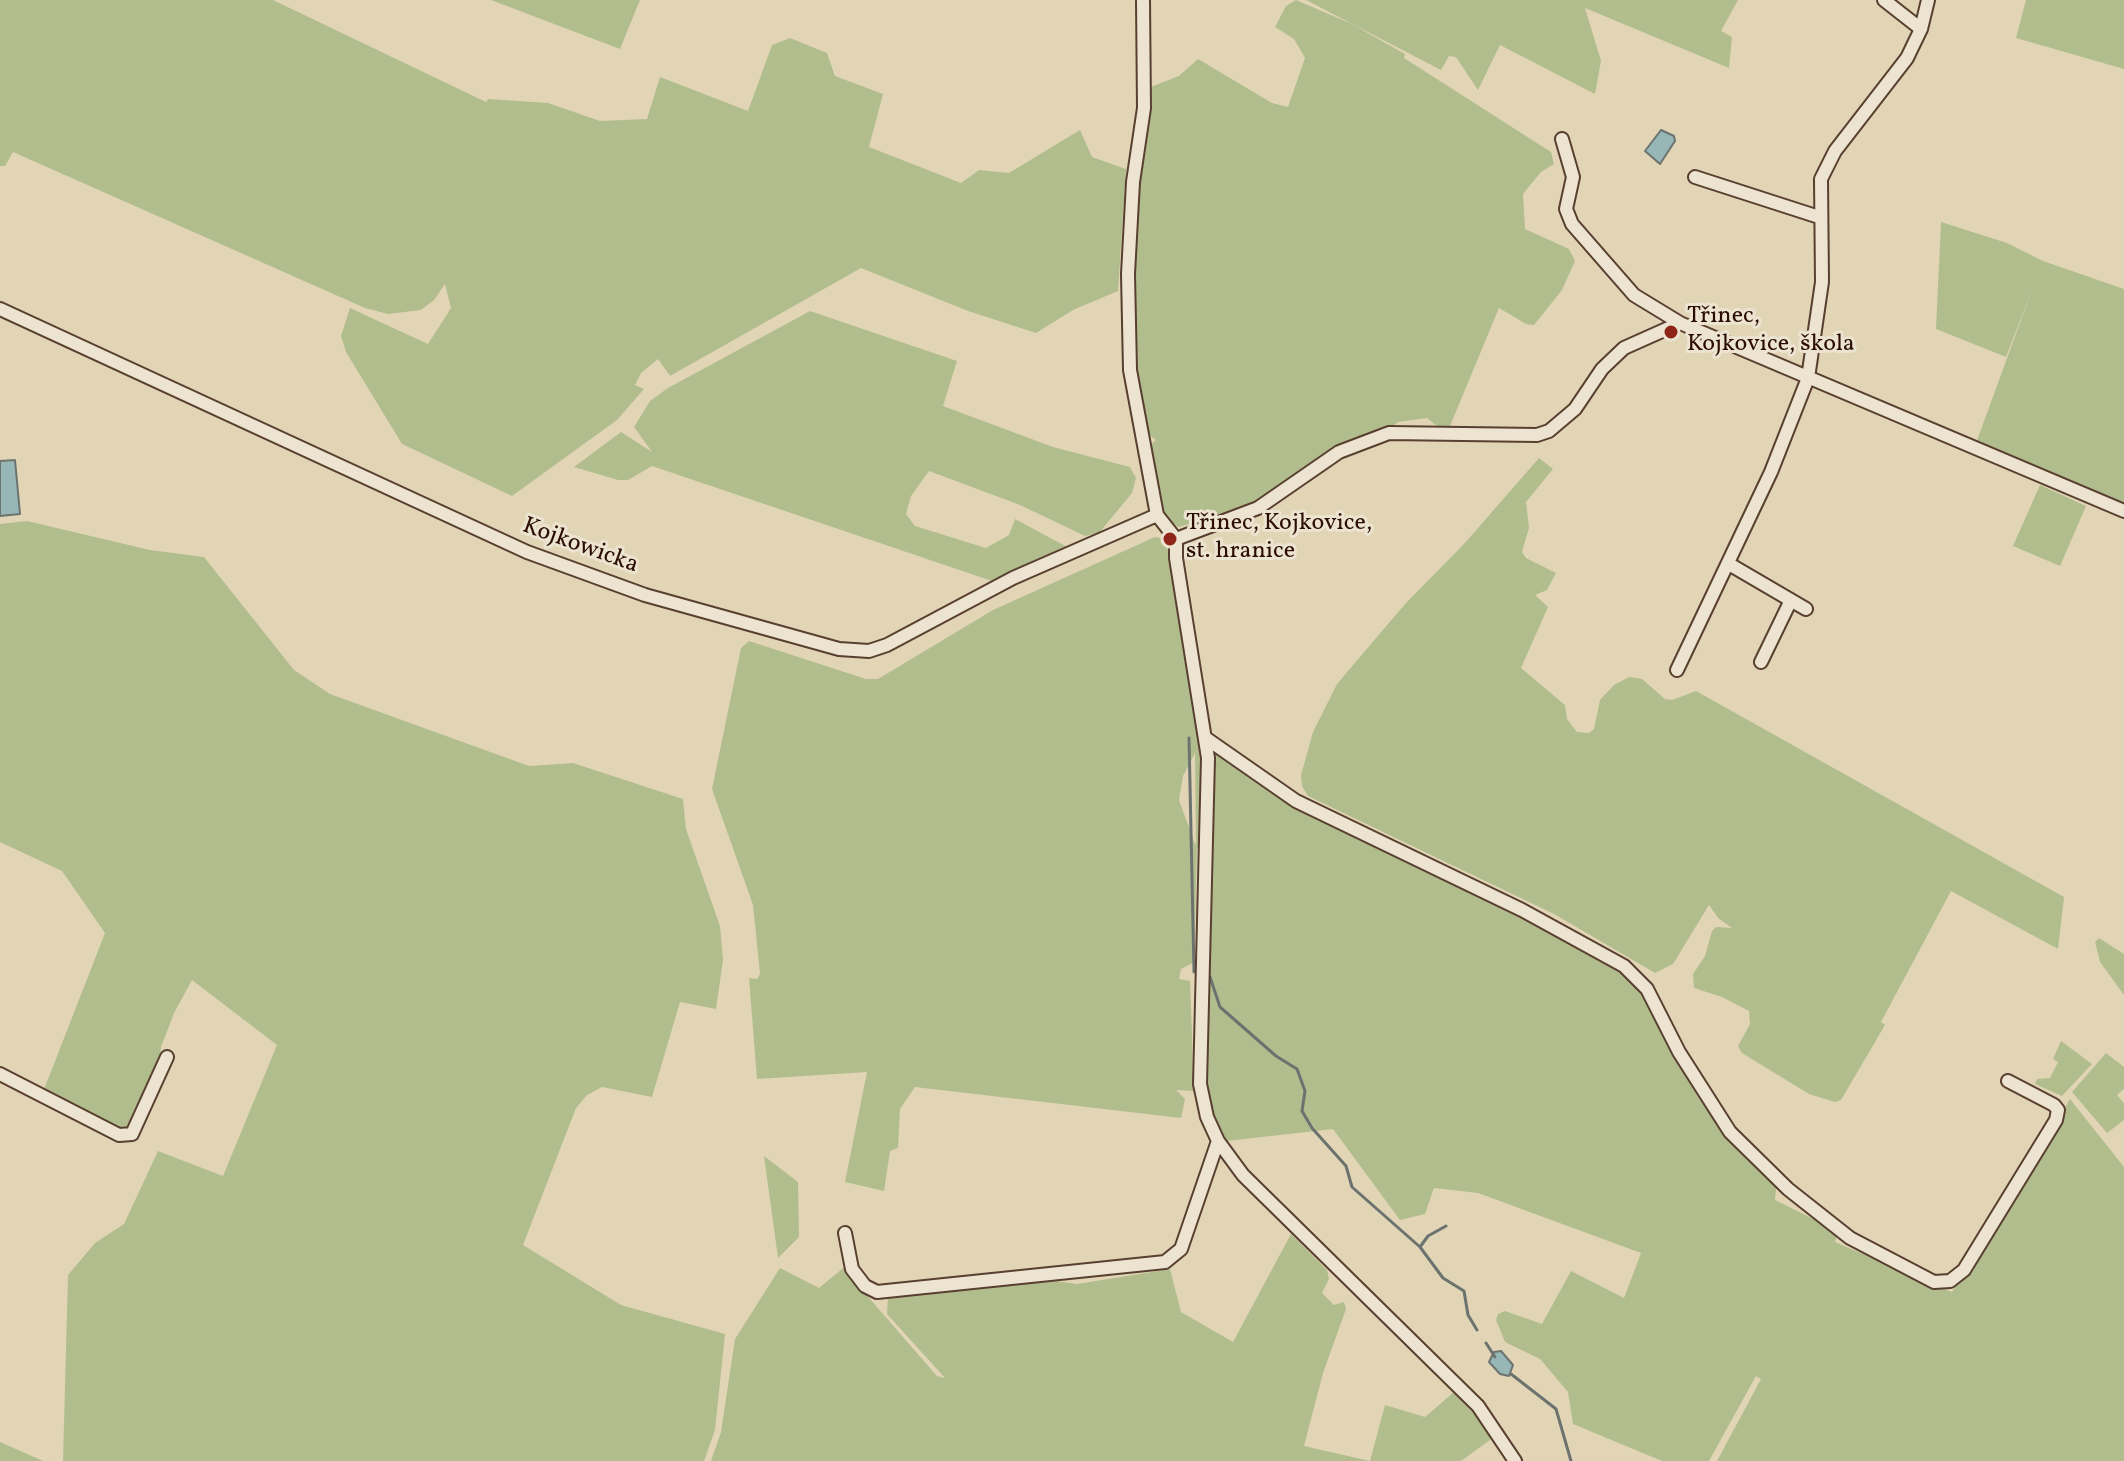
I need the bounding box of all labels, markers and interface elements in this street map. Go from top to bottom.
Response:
place label: Třinec, Kojkovice, škola [1687,304,1855,360]
marker: Třinec, Kojkovice, škola [1662,323,1680,341]
place label: Třinec, Kojkovice, st. hranice [1186,511,1372,567]
street label: Kojkowicka [518,513,642,581]
marker: Třinec, Kojkovice, st. hranice [1161,530,1179,548]

